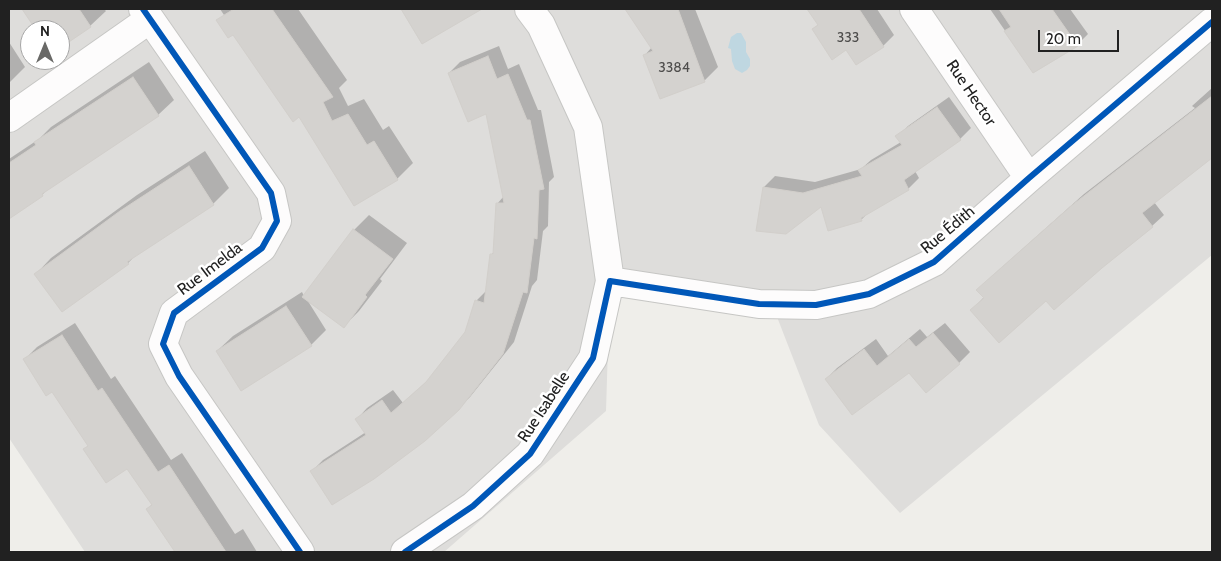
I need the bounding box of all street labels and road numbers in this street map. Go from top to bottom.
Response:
street label: Rue Hector [942,56,1000,130]
street label: Rue Édith [917,202,979,258]
street label: Rue Imelda [174,238,246,300]
street label: Rue Isabelle [514,368,574,446]

